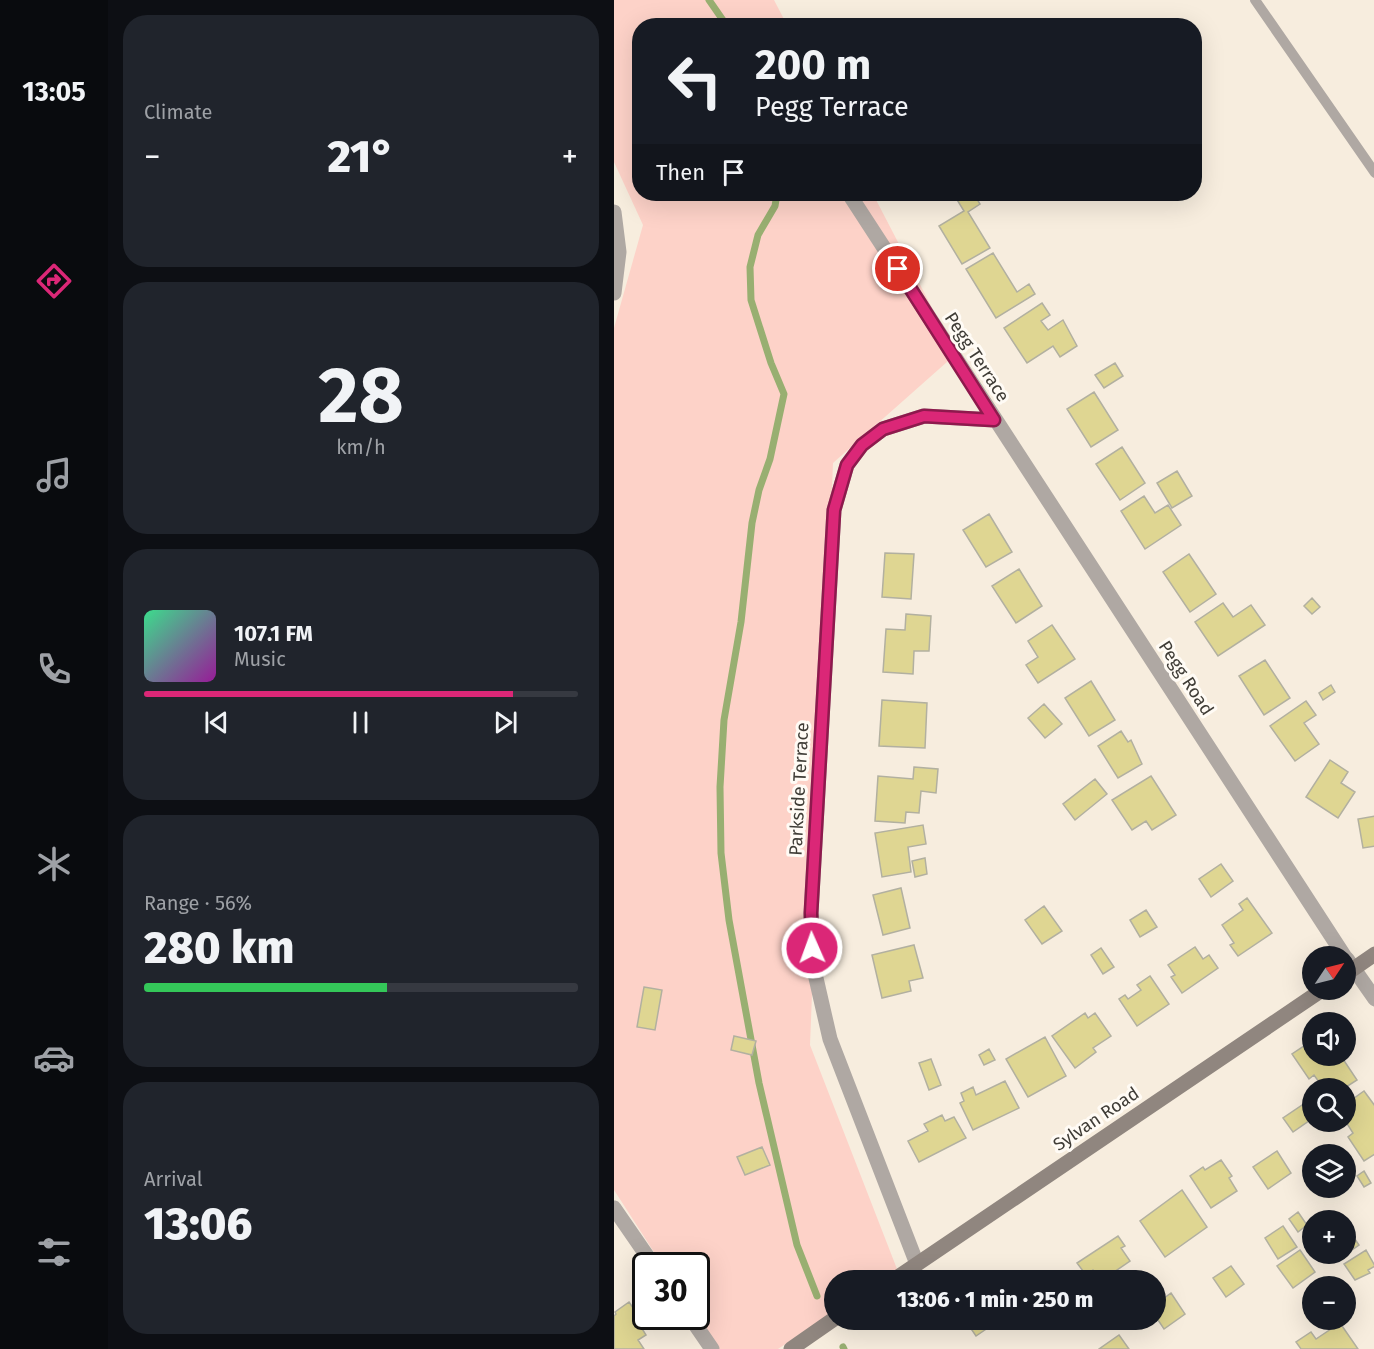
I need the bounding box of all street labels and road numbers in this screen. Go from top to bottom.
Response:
street label: Pegg Terrace [940,308,1014,406]
street label: Pegg Road [1154,636,1218,720]
street label: Parkside Terrace [785,722,813,856]
street label: Sylvan Road [1049,1082,1143,1156]

